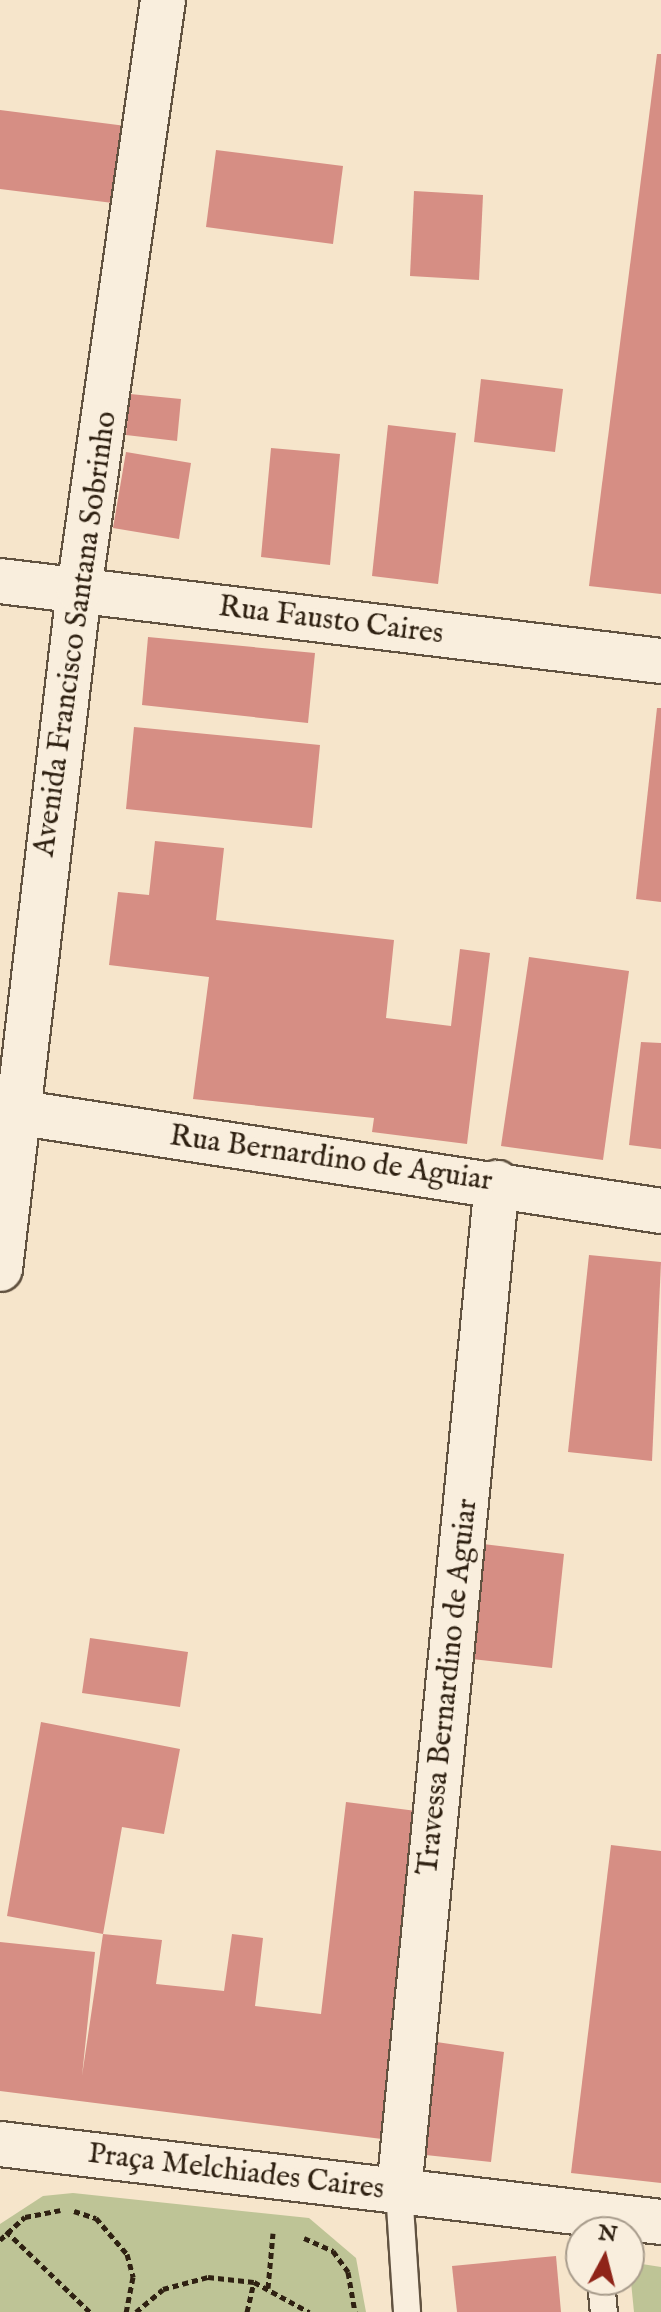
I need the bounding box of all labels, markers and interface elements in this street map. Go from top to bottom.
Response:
street label: Avenida Francisco Santana Sobrinho [27,409,125,859]
street label: Rua Fausto Caires [217,589,445,653]
street label: Rua Bernardino de Aguiar [167,1119,495,1199]
street label: Travessa Bernardino de Aguiar [410,1497,486,1877]
street label: Praça Melchiades Caires [86,2136,386,2208]
north arrow [565,2216,645,2296]
text: N [597,2219,619,2249]

